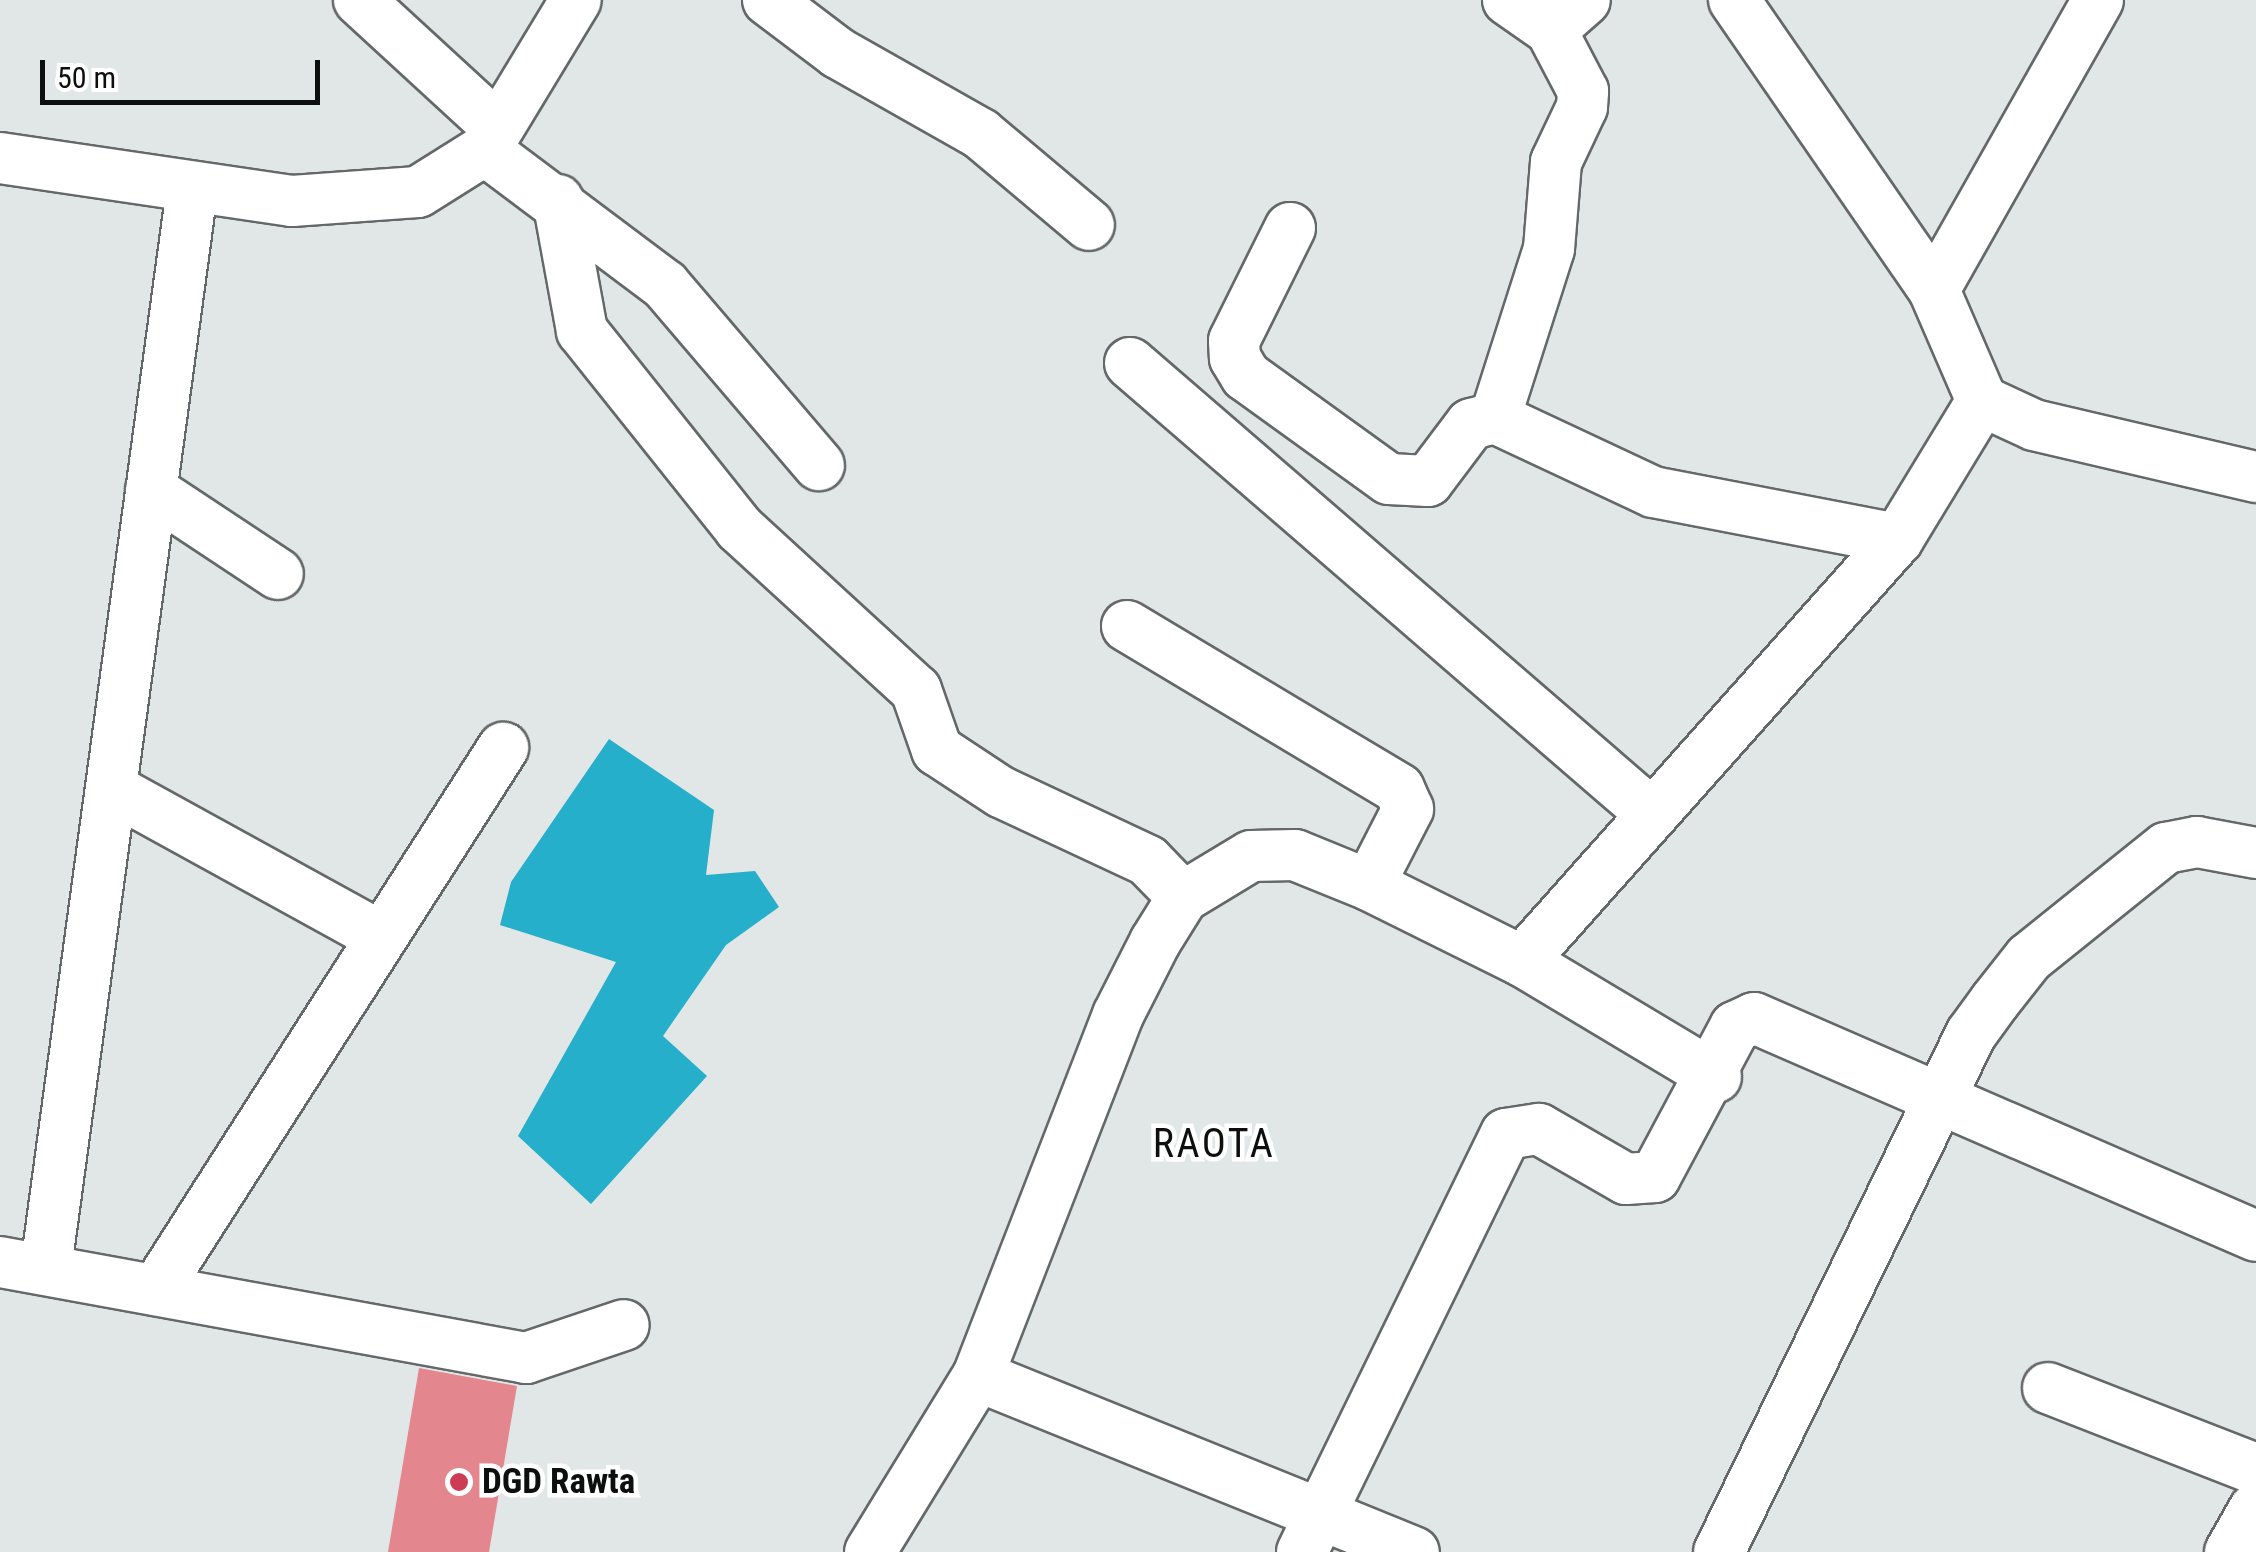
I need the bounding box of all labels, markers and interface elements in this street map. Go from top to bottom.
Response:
scale bar [45,40,325,102]
text: 50 m [57,60,116,95]
district label: RAOTA [1153,1120,1275,1168]
place label: DGD Rawta [482,1461,635,1503]
marker: DGD Rawta [446,1469,472,1495]

